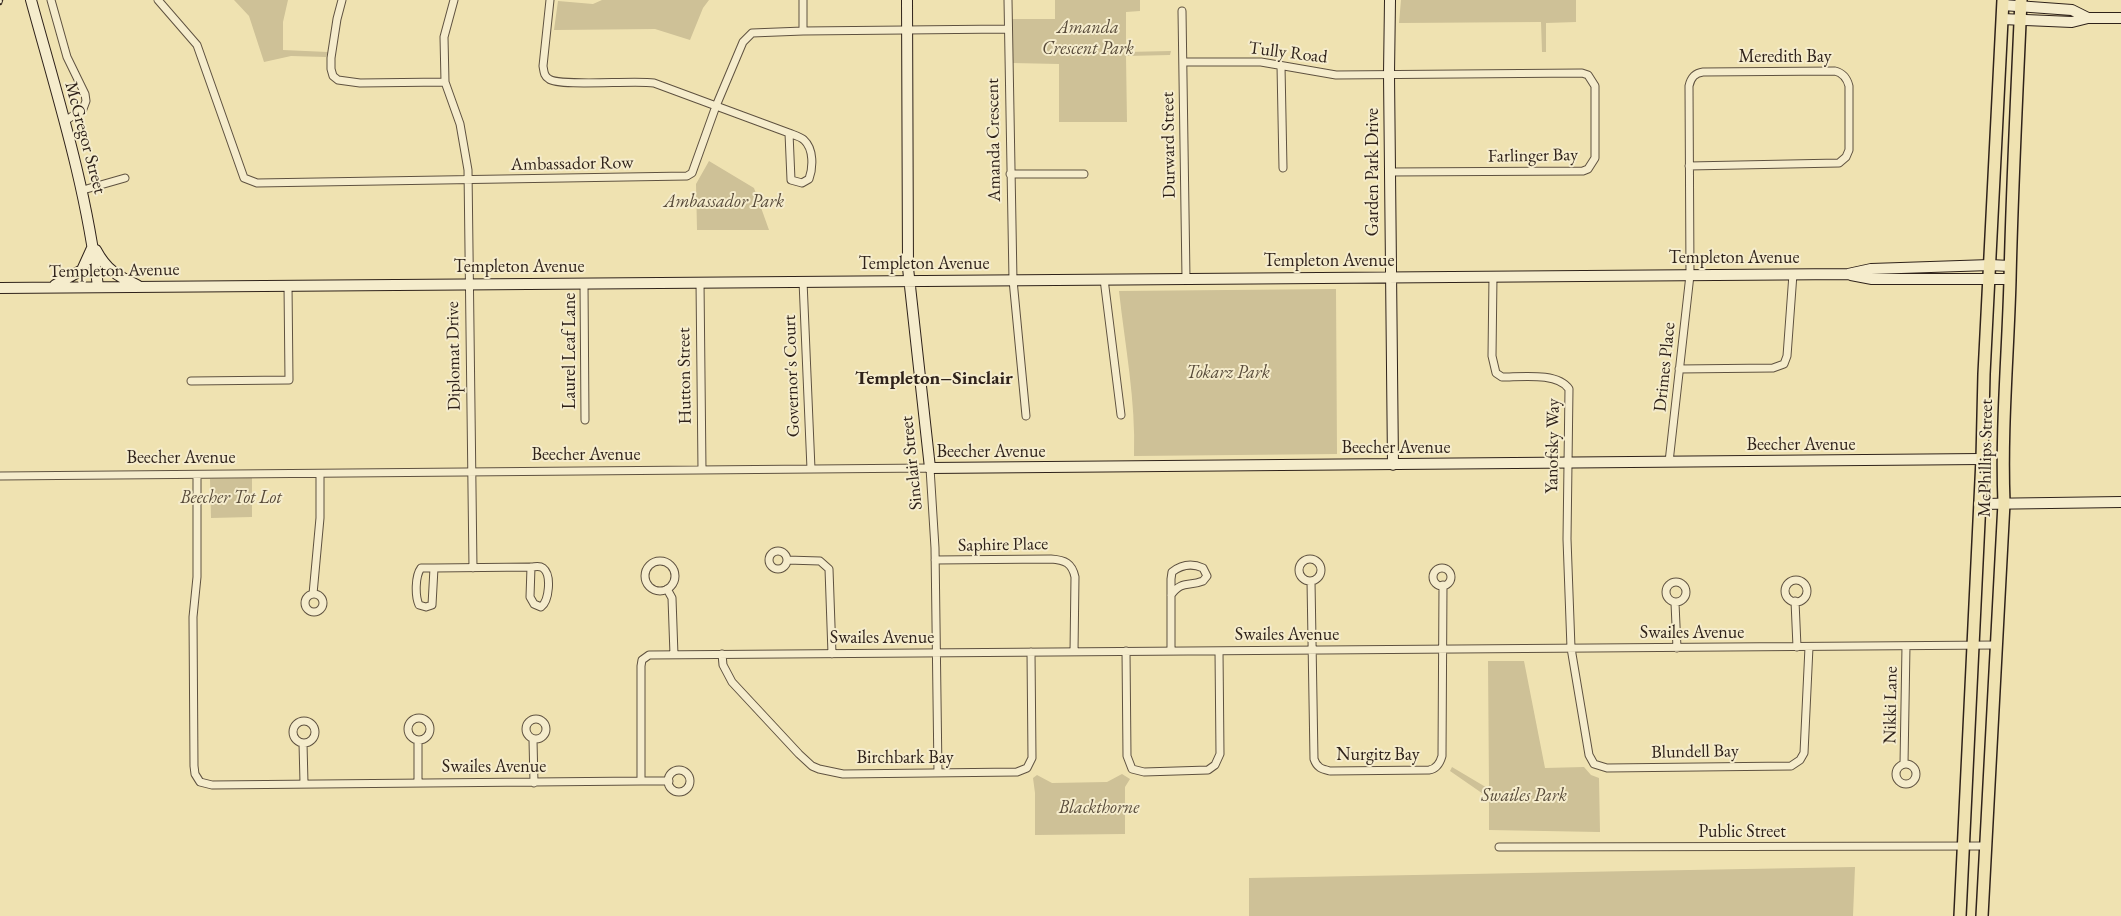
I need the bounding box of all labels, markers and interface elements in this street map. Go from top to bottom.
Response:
park label: Amanda Crescent Park [1042,17,1134,59]
street label: Tully Road [1247,37,1329,69]
street label: Meredith Bay [1738,46,1832,68]
street label: Amanda Crescent [982,78,1006,202]
street label: McGregor Street [60,80,110,196]
street label: Durward Street [1157,92,1181,198]
street label: Garden Park Drive [1362,108,1384,236]
street label: Farlinger Bay [1488,144,1578,168]
street label: Ambassador Row [510,152,634,176]
park label: Ambassador Park [664,191,784,213]
street label: Templeton Avenue [1669,247,1799,269]
street label: Templeton Avenue [1264,250,1394,272]
street label: Templeton Avenue [859,253,989,275]
street label: Templeton Avenue [454,256,584,278]
street label: Templeton Avenue [48,259,180,283]
street label: Laurel Leaf Lane [559,293,581,409]
street label: Diplomat Drive [442,301,466,411]
street label: Governor's Court [779,314,805,438]
street label: Drimes Place [1650,321,1680,413]
street label: Hutton Street [673,327,697,425]
park label: Tokarz Park [1186,362,1270,384]
district label: Templeton–Sinclair [855,368,1013,390]
street label: Yanofsky Way [1541,398,1565,494]
street label: McPhillips Street [1974,399,1998,517]
street label: Sinclair Street [896,415,928,511]
street label: Beecher Avenue [1746,434,1856,456]
street label: Beecher Avenue [1341,437,1451,459]
street label: Beecher Avenue [936,441,1046,463]
street label: Beecher Avenue [531,444,641,466]
street label: Beecher Avenue [126,447,236,469]
park label: Beecher Tot Lot [180,487,282,509]
street label: Saphire Place [958,533,1048,557]
street label: Swailes Avenue [1640,622,1744,644]
street label: Swailes Avenue [1235,624,1339,646]
street label: Swailes Avenue [830,627,934,649]
street label: Nikki Lane [1880,666,1902,744]
street label: Blundell Bay [1651,740,1739,764]
street label: Nurgitz Bay [1336,744,1420,766]
street label: Birchbark Bay [856,747,954,769]
street label: Swailes Avenue [442,756,546,778]
park label: Swailes Park [1481,785,1567,807]
park label: Blackthorne [1059,797,1139,819]
street label: Public Street [1698,821,1786,843]

